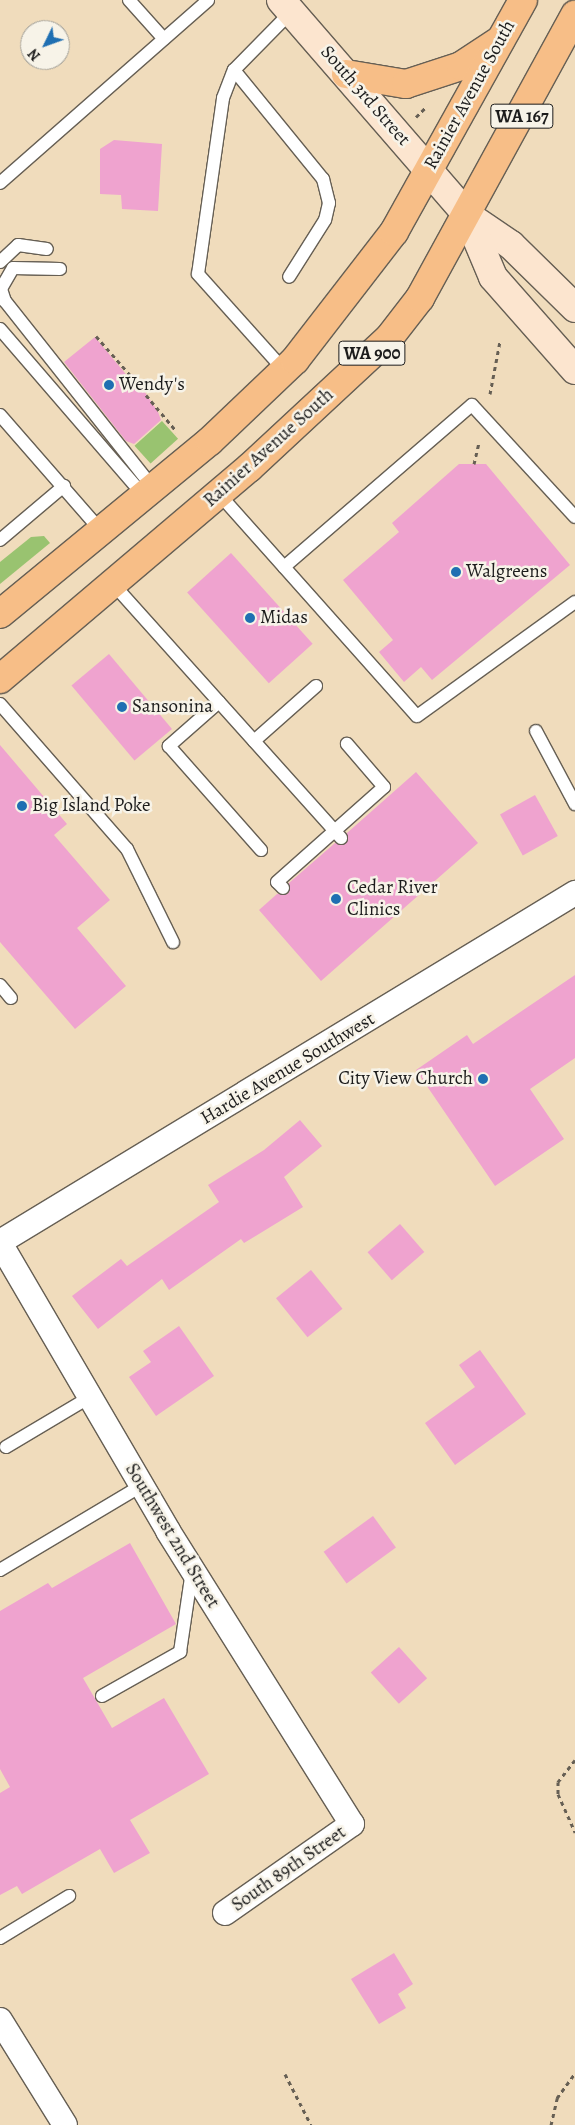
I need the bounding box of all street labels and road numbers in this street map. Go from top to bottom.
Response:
street label: Rainier Avenue South [420,16,520,174]
street label: South 3rd Street [315,41,415,151]
road number: WA 167 [490,100,554,132]
road number: WA 900 [338,338,406,368]
street label: Rainier Avenue South [199,384,339,512]
street label: Hardie Avenue Southwest [197,1008,379,1130]
street label: Southwest 2nd Street [120,1459,224,1613]
street label: South 89th Street [227,1821,351,1917]

